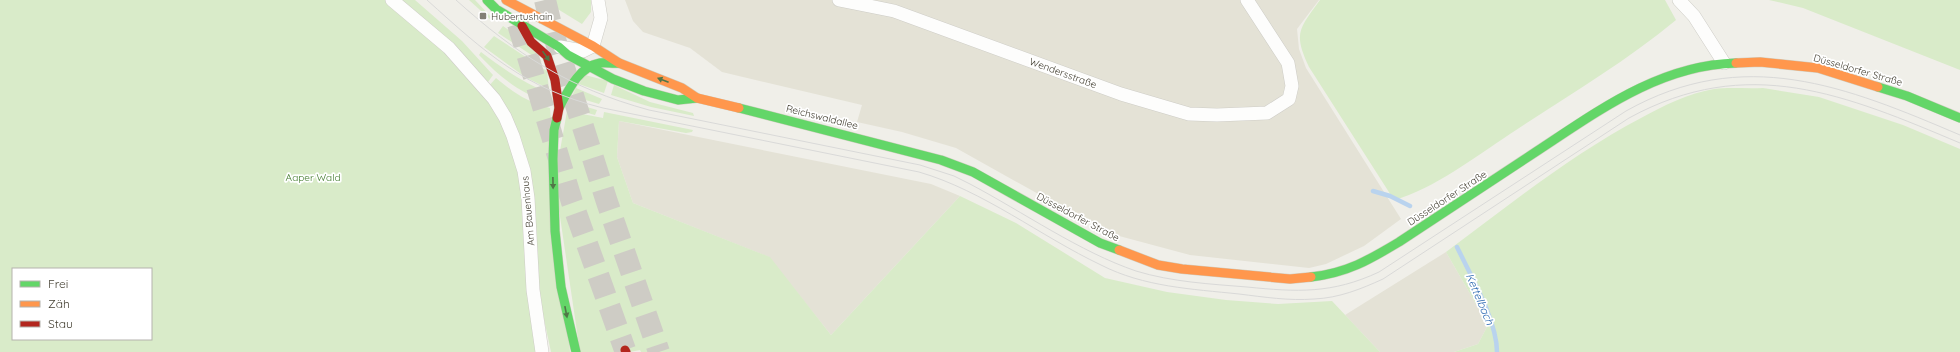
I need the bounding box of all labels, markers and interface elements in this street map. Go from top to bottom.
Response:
place label: Hubertushain [491,10,553,23]
marker: Hubertushain [478,11,488,21]
one-way arrow [542,51,550,62]
street label: Düsseldorfer Straße [1812,51,1904,89]
street label: Wendersstraße [1028,55,1099,91]
one-way arrow [656,77,668,83]
street label: Reichswaldallee [785,102,860,132]
street label: Düsseldorfer Straße [1405,167,1489,229]
park label: Aaper Wald [286,171,340,184]
street label: Am Bauenhaus [518,175,538,246]
one-way arrow [550,177,556,190]
street label: Düsseldorfer Straße [1034,190,1122,245]
legend [12,268,152,340]
water label: Kettelbach [1463,271,1497,328]
text: Frei [48,276,68,291]
text: Zäh [48,296,70,311]
one-way arrow [563,306,569,319]
text: Stau [48,316,73,331]

